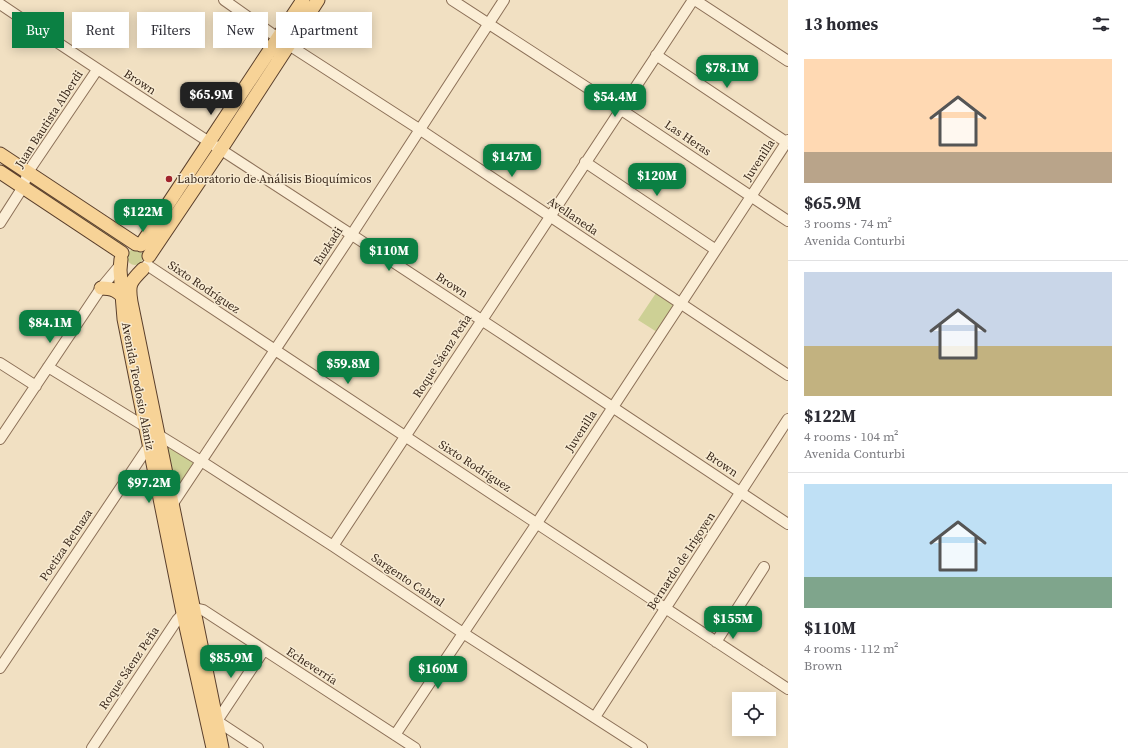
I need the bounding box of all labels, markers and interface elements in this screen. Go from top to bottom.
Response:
chip: Buy [12,12,64,48]
chip: Rent [72,12,129,48]
chip: Filters [137,12,205,48]
chip: New [213,12,268,48]
chip: Apartment [276,12,372,48]
text: 13 homes [804,12,878,36]
icon: filters [1090,13,1112,35]
pin: $78.1M [694,55,760,89]
text: $78.1M [705,59,749,76]
street label: Brown [121,66,159,98]
street label: Juan Bautista Alberdi [11,67,87,172]
pin: $65.9M [178,82,244,116]
pin: $54.4M [582,84,648,118]
icon: home [922,85,994,157]
text: $65.9M [189,86,233,103]
text: $54.4M [593,88,637,105]
street label: Las Heras [662,117,714,159]
street label: Juvenilla [739,135,779,185]
pin: $147M [484,144,540,178]
text: $147M [492,148,532,165]
pin: $120M [629,163,685,197]
text: $120M [637,167,677,184]
place label: Laboratorio de Análisis Bioquímicos [177,171,371,187]
marker: Laboratorio de Análisis Bioquímicos [164,174,174,184]
text: $65.9M [804,191,861,215]
street label: Avellaneda [544,193,602,239]
pin: $122M [115,199,171,233]
text: $122M [123,203,163,220]
text: 3 rooms · 74 m² [804,215,892,232]
street label: Euzkadi [310,223,347,268]
text: Avenida Conturbi [804,232,905,249]
pin: $110M [361,238,417,272]
text: $110M [369,242,409,259]
street label: Sixto Rodríguez [165,257,244,317]
street label: Brown [433,269,471,301]
icon: home [922,298,994,370]
pin: $84.1M [17,310,83,344]
street label: Roque Sáenz Peña [409,310,476,401]
text: $84.1M [28,314,72,331]
street label: Avenida Teodosio Alaniz [118,321,158,452]
pin: $59.8M [315,351,381,385]
text: $59.8M [326,355,370,372]
text: $122M [804,404,856,428]
street label: Juvenilla [561,406,601,456]
text: 4 rooms · 104 m² [804,428,899,445]
street label: Sixto Rodríguez [436,436,515,496]
text: Avenida Conturbi [804,445,905,462]
street label: Brown [703,447,741,481]
pin: $97.2M [116,470,182,504]
text: $97.2M [127,474,171,491]
street label: Poetiza Betnaza [36,505,97,584]
street label: Bernardo de Irigoyen [643,509,719,613]
icon: home [922,510,994,582]
street label: Sargento Cabral [368,550,448,611]
pin: $155M [705,606,761,640]
text: $155M [713,610,753,627]
text: $110M [804,616,856,640]
street label: Roque Sáenz Peña [95,623,163,713]
text: 4 rooms · 112 m² [804,640,899,657]
street label: Echeverría [283,644,341,689]
pin: $85.9M [198,645,264,679]
text: $85.9M [209,649,253,666]
pin: $160M [410,656,466,690]
text: Brown [804,657,843,674]
text: $160M [418,660,458,677]
map controls [732,692,776,736]
button: locate [732,692,776,736]

